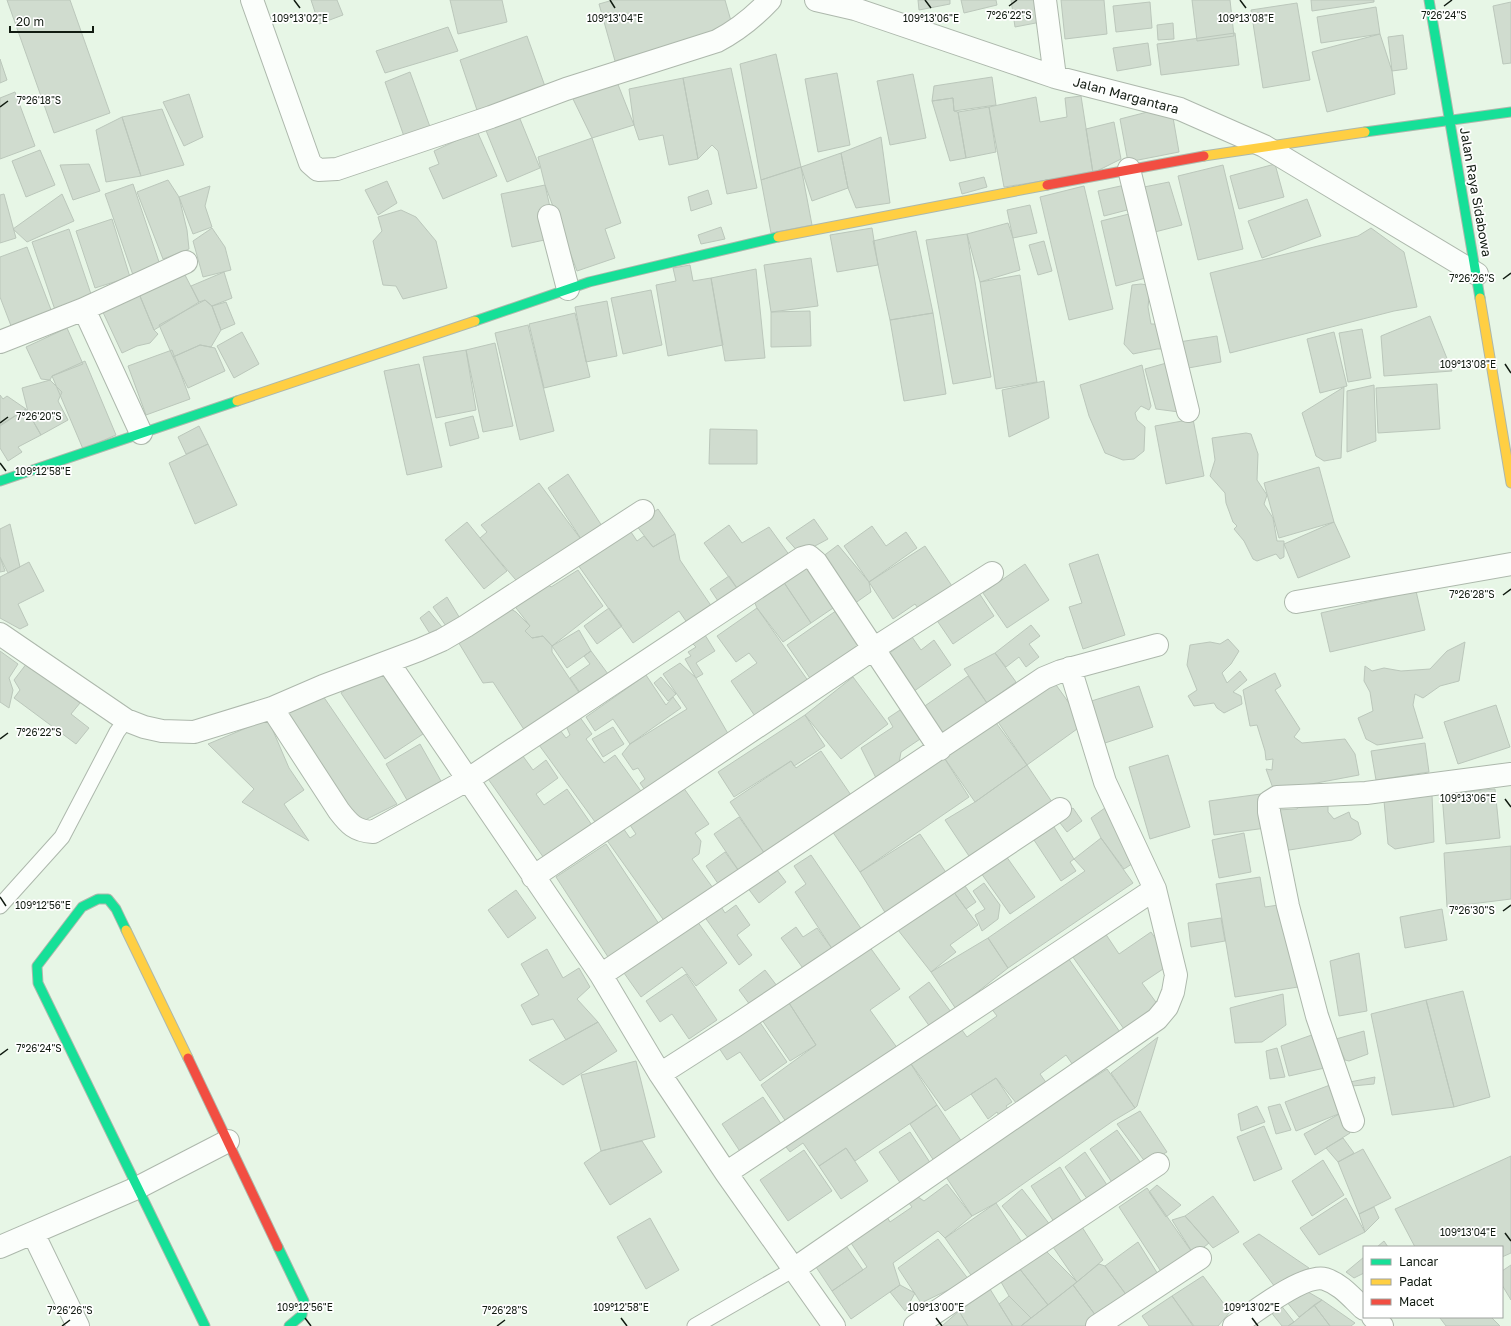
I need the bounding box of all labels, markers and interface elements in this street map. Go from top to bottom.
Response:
scale bar [10,8,93,34]
text: 7°26'22"S [986,9,1032,21]
text: 7°26'24"S [1421,9,1467,21]
text: 109°13'02"E [272,12,328,24]
text: 109°13'04"E [587,12,643,24]
text: 109°13'06"E [903,12,959,24]
text: 109°13'08"E [1218,12,1274,24]
text: 20 m [16,14,44,29]
street label: Jalan Margantara [1071,73,1181,117]
text: 7°26'18"S [17,94,61,106]
street label: Jalan Raya Sidabowa [1457,126,1495,258]
text: 7°26'26"S [1449,272,1495,284]
text: 109°13'08"E [1440,358,1496,370]
text: 7°26'20"S [16,410,62,422]
text: 109°12'58"E [15,465,71,477]
text: 7°26'28"S [1449,588,1495,600]
text: 7°26'22"S [16,726,62,738]
text: 109°13'06"E [1440,792,1496,804]
text: 109°12'56"E [15,899,71,911]
text: 7°26'30"S [1449,904,1495,916]
text: 7°26'24"S [16,1042,62,1054]
text: 109°13'04"E [1440,1226,1496,1238]
legend [1363,1246,1503,1318]
text: Lancar [1399,1254,1438,1269]
text: Padat [1399,1274,1433,1289]
text: Macet [1399,1294,1435,1309]
text: 109°12'56"E [277,1301,333,1313]
text: 109°12'58"E [593,1301,649,1313]
text: 109°13'00"E [908,1301,964,1313]
text: 109°13'02"E [1224,1301,1280,1313]
text: 7°26'26"S [47,1304,93,1316]
text: 7°26'28"S [482,1304,528,1316]

